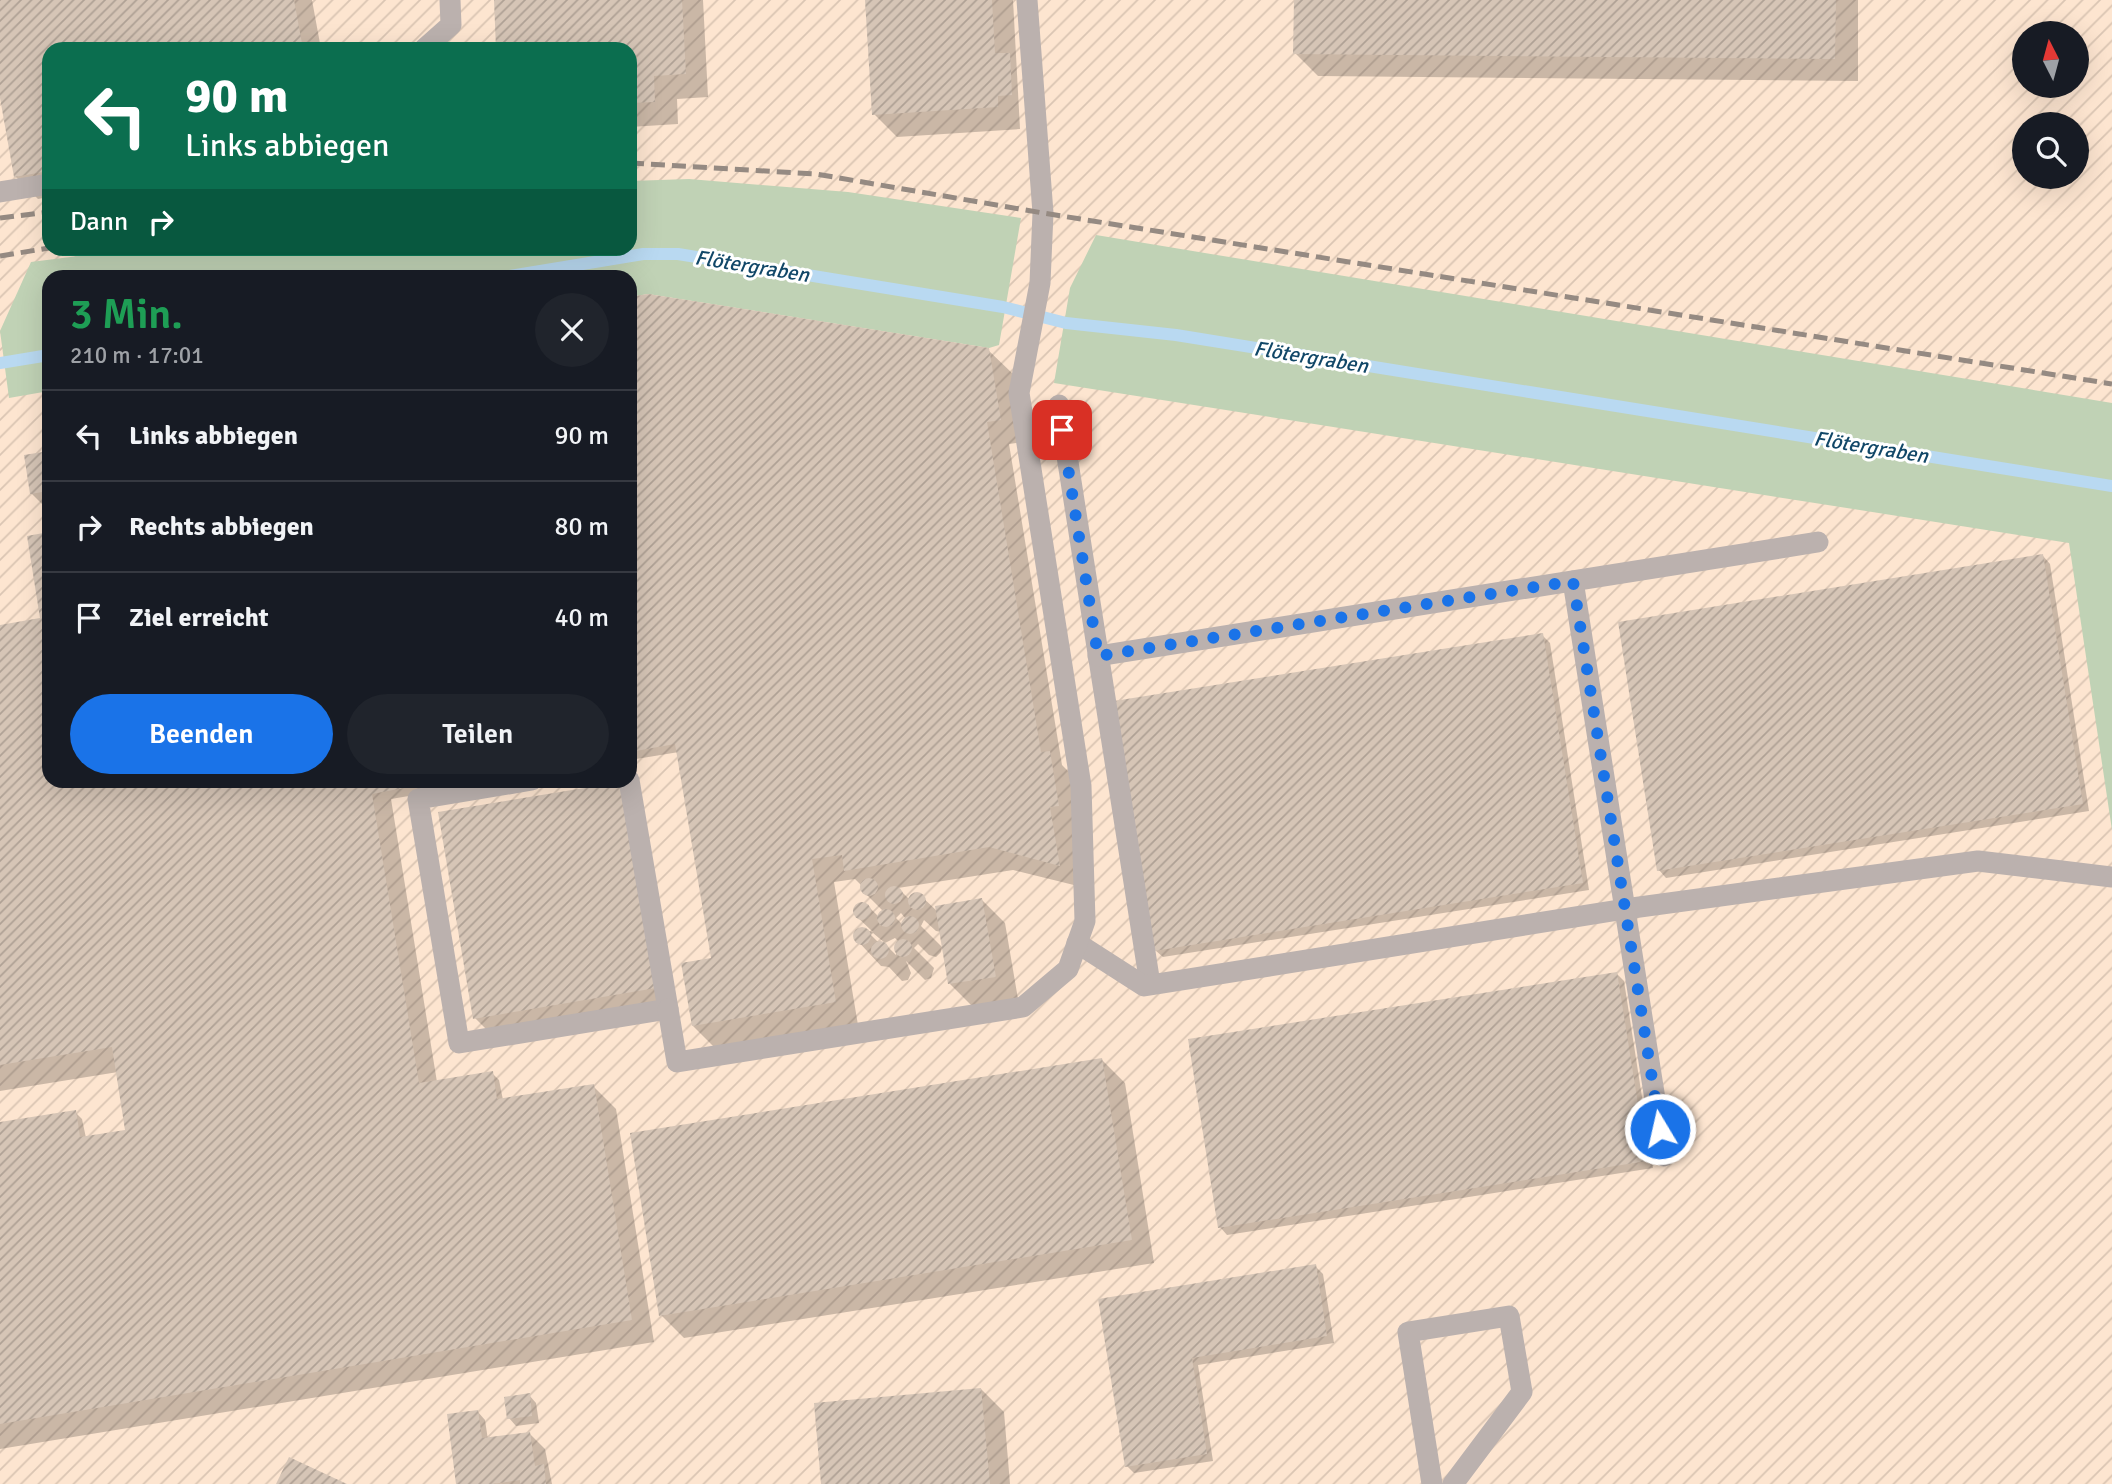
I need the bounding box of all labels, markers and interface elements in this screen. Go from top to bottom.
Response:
north arrow [2012,21,2090,98]
map controls [2012,21,2089,189]
text: 90 m [185,66,288,126]
icon: left [70,70,161,161]
button: search [2012,112,2089,189]
text: Links abbiegen [185,126,389,165]
icon: right [142,203,180,241]
text: Dann [70,206,128,238]
water label: Flötergraben [693,244,811,288]
text: 3 Min. [70,289,183,340]
button: close [535,293,609,367]
water label: Flötergraben [1252,335,1370,379]
text: 210 m · 17:01 [70,341,204,370]
pin [1032,400,1092,460]
icon: arrive [1043,411,1081,449]
icon: left [70,417,108,455]
text: Links abbiegen [129,420,298,452]
text: 90 m [554,420,609,452]
water label: Flötergraben [1812,425,1930,469]
icon: right [70,508,108,546]
text: Rechts abbiegen [129,511,314,543]
text: 80 m [554,511,609,543]
icon: arrive [70,599,108,637]
text: Ziel erreicht [129,602,269,634]
text: 40 m [554,602,609,634]
button: Beenden [70,694,333,774]
button: Teilen [347,694,609,774]
position arrow [1623,1092,1697,1166]

